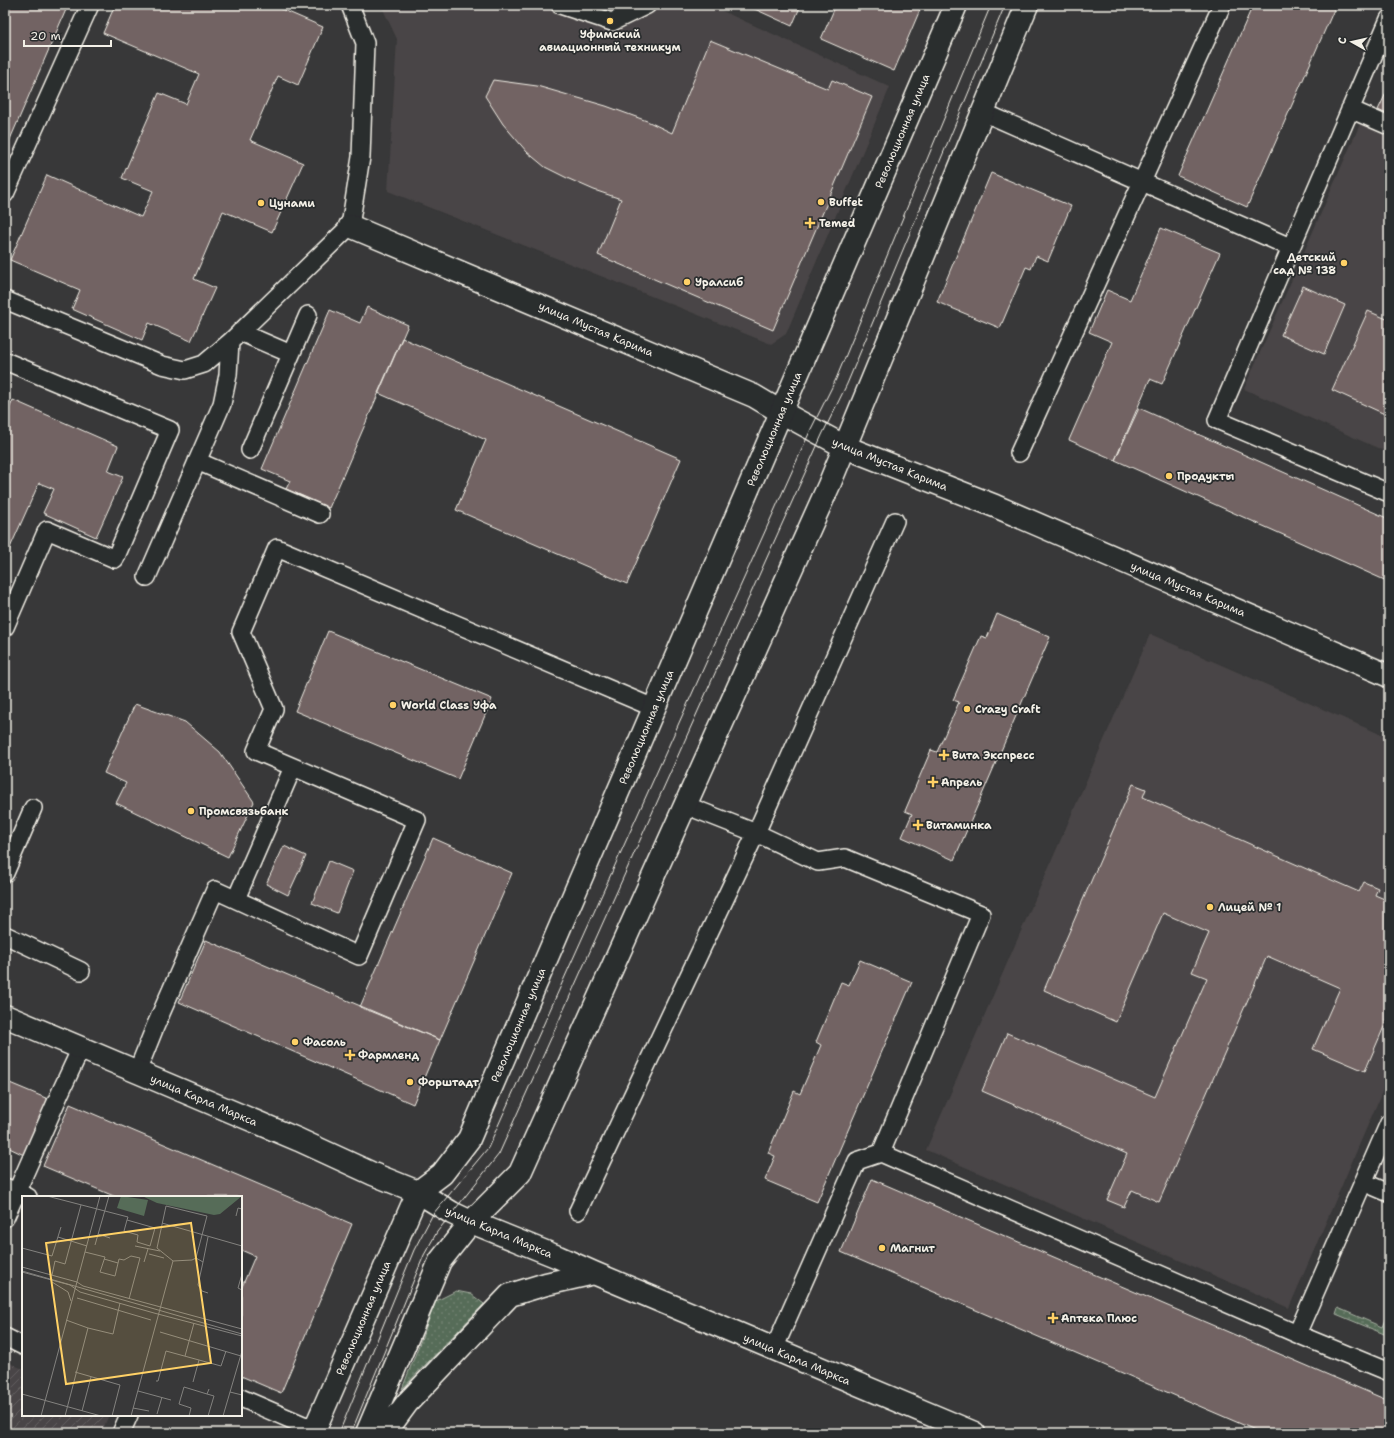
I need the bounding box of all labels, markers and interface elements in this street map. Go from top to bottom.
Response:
marker: Уфимский авиационный техникум [605,16,615,26]
scale bar [24,22,111,48]
north arrow [1332,22,1372,62]
place label: Уфимский авиационный техникум [539,27,681,55]
text: 20 m [30,28,61,44]
text: С [1335,36,1351,45]
street label: Революционная улица [872,71,933,191]
place label: Buffet [829,195,864,210]
place label: Цунами [269,196,315,211]
marker: Buffet [816,197,826,207]
marker: Цунами [256,198,266,208]
place label: Temed [819,216,856,231]
marker: Temed [804,217,816,229]
place label: Детский сад № 138 [1273,250,1336,278]
marker: Детский сад № 138 [1339,258,1349,268]
place label: Уралсиб [695,275,743,290]
marker: Уралсиб [682,277,692,287]
street label: улица Мустая Карима [536,298,656,361]
street label: Революционная улица [744,369,805,489]
street label: улица Мустая Карима [830,434,950,495]
place label: Продукты [1177,469,1235,484]
marker: Продукты [1164,471,1174,481]
street label: улица Мустая Карима [1128,558,1248,621]
street label: Революционная улица [616,667,677,787]
place label: World Class Уфа [401,698,497,713]
marker: World Class Уфа [388,700,398,710]
place label: Crazy Craft [975,702,1041,717]
marker: Crazy Craft [962,704,972,714]
place label: Вита Экспресс [952,748,1035,763]
marker: Вита Экспресс [939,750,949,760]
place label: Апрель [941,775,982,790]
marker: Апрель [928,777,938,787]
place label: Промсвязьбанк [199,804,289,819]
marker: Промсвязьбанк [186,806,196,816]
place label: Витаминка [926,818,992,833]
marker: Витаминка [913,820,923,830]
place label: Лицей № 1 [1218,900,1281,915]
marker: Лицей № 1 [1205,902,1215,912]
street label: Революционная улица [488,965,549,1085]
place label: Фасоль [303,1035,346,1050]
marker: Фасоль [290,1037,300,1047]
place label: Фармленд [358,1048,419,1063]
marker: Фармленд [345,1050,355,1060]
street label: улица Карла Маркса [148,1071,260,1130]
place label: Форштадт [418,1075,479,1090]
marker: Форштадт [405,1077,415,1087]
inset map [22,1196,242,1416]
street label: улица Карла Маркса [443,1203,555,1262]
place label: Магнит [890,1241,935,1256]
marker: Магнит [877,1243,887,1253]
street label: Революционная улица [333,1258,394,1378]
place label: Аптека Плюс [1061,1311,1137,1326]
marker: Аптека Плюс [1048,1313,1058,1323]
street label: улица Карла Маркса [741,1330,853,1389]

